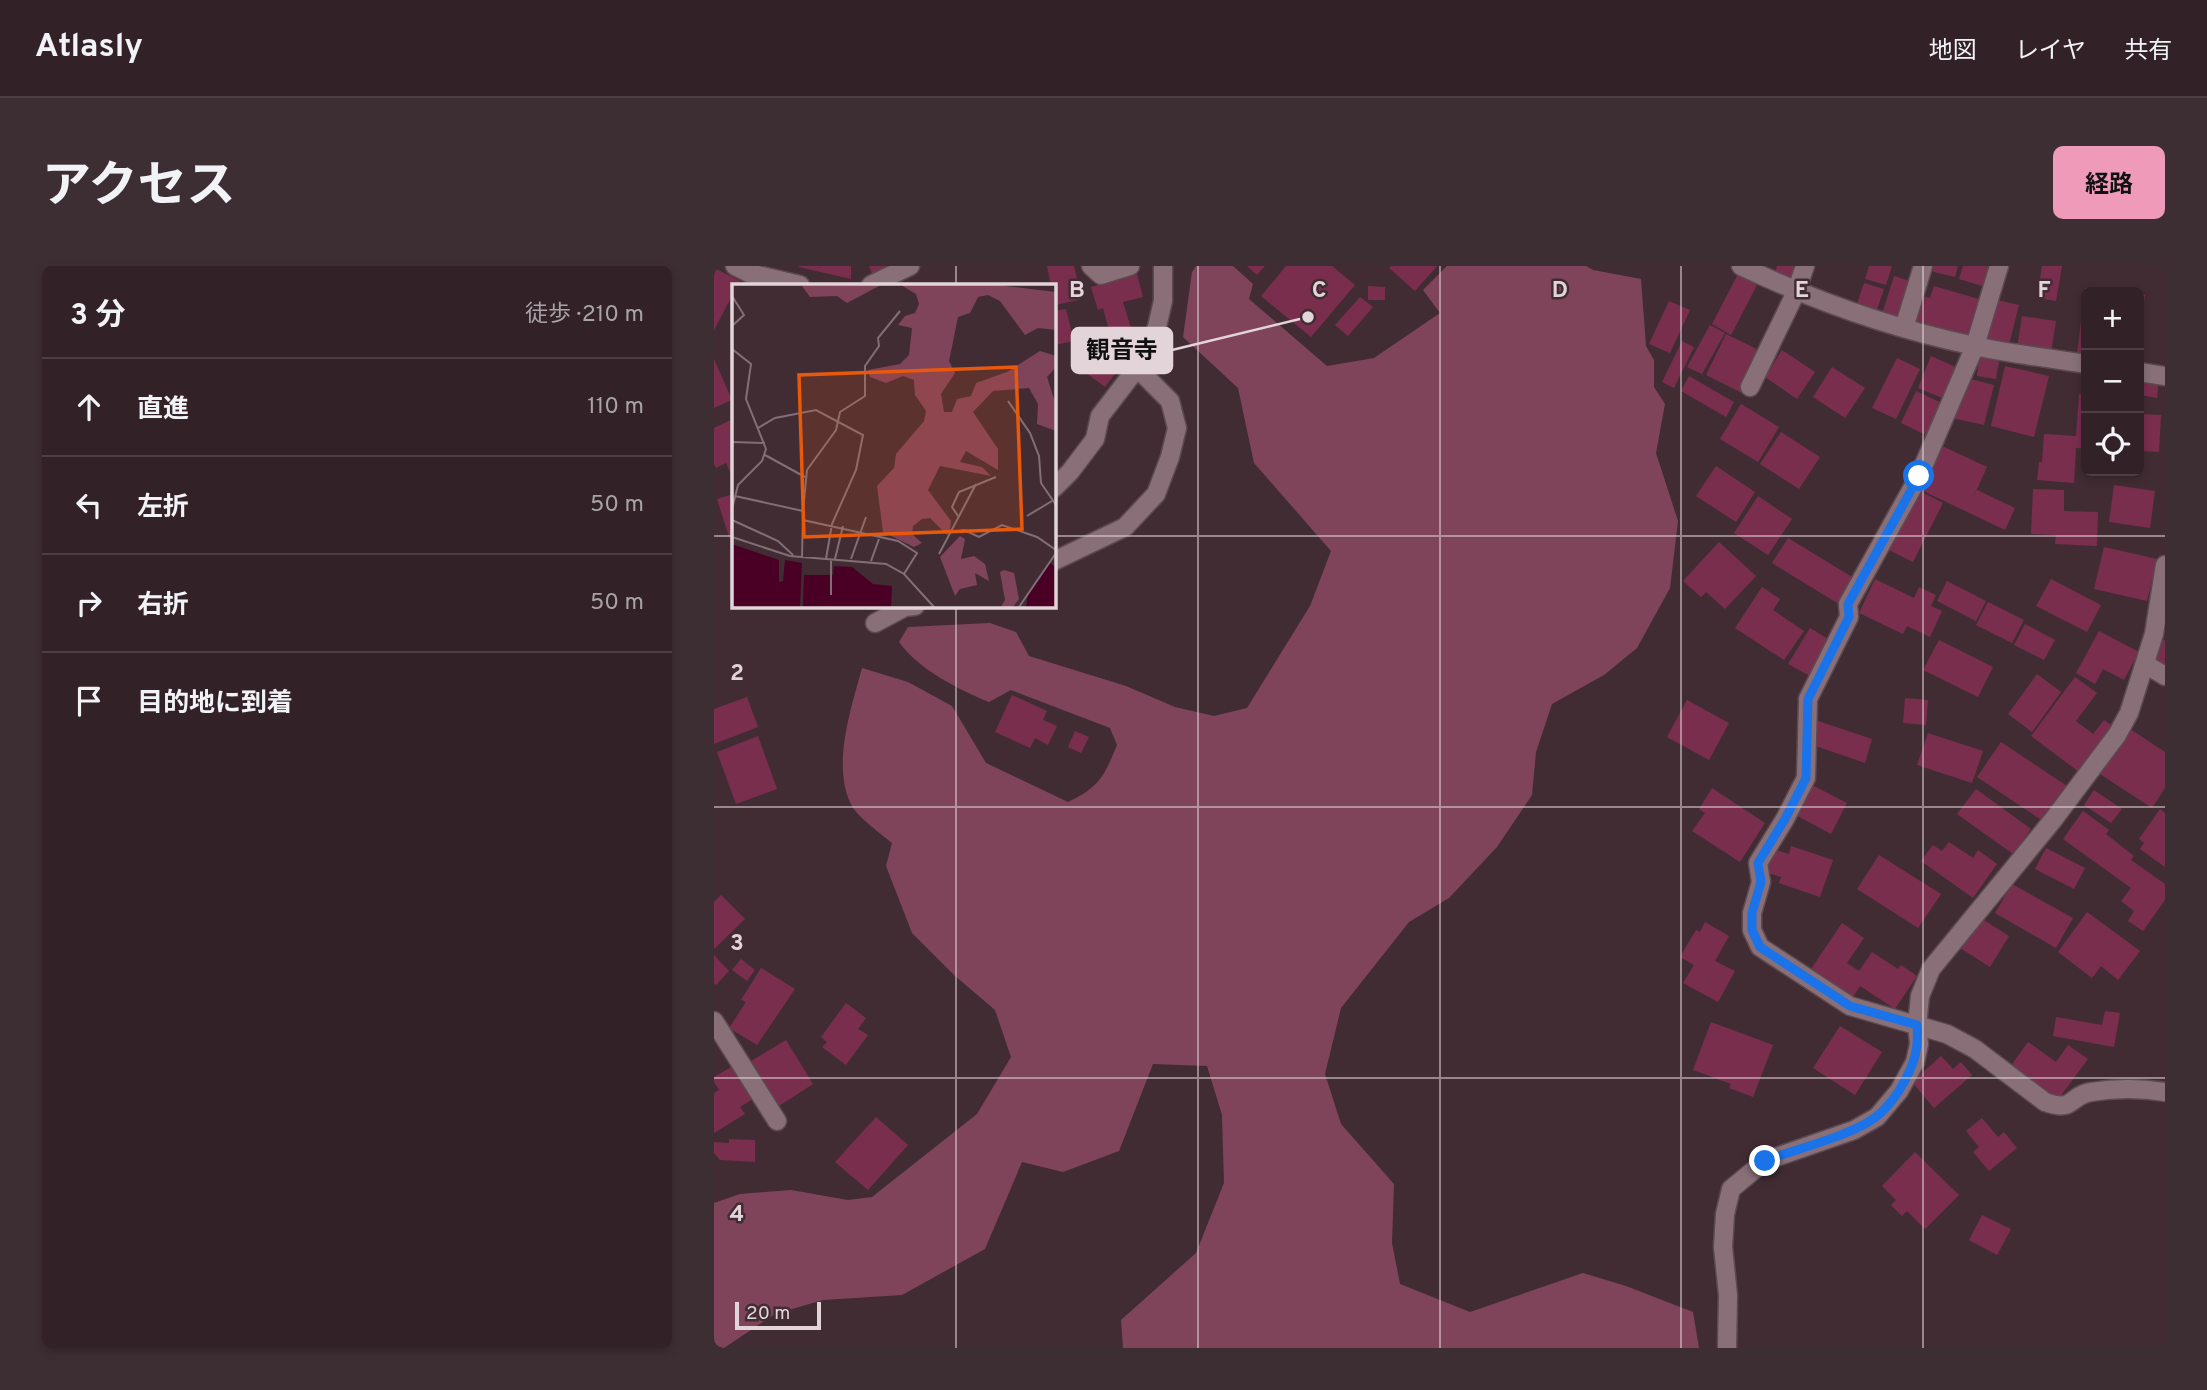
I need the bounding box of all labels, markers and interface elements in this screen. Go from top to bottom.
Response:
text: Atlasly [35,27,143,69]
text: 地図 [1929,37,1977,67]
text: レイヤ [2015,37,2086,67]
text: 共有 [2124,37,2172,67]
button: 経路 [2053,146,2165,219]
text: アクセス [42,158,236,220]
text: B [1069,277,1085,306]
text: C [1312,277,1326,306]
text: D [1552,277,1568,306]
text: E [1795,277,1809,306]
text: F [2037,277,2051,306]
inset map [732,284,1055,607]
map controls [2081,287,2144,476]
button: + [2081,287,2144,350]
text: 3 分 [70,298,126,335]
text: 徒歩 · 210 m [525,301,644,330]
callout: 観音寺 [1072,328,1172,373]
text: 観音寺 [1086,337,1158,367]
button: − [2081,350,2144,413]
icon: ahead [70,388,108,426]
text: 110 m [587,393,644,422]
text: 直進 [137,394,189,427]
button: locate [2081,413,2144,476]
route start [1903,460,1934,491]
icon: left [70,486,108,524]
text: 50 m [590,491,644,520]
text: 左折 [137,492,189,525]
icon: right [70,584,108,622]
text: 50 m [590,589,644,618]
text: 右折 [137,590,189,623]
text: 2 [730,660,744,689]
icon: arrive [70,682,108,720]
text: 目的地に到着 [137,688,293,721]
text: 3 [730,930,744,959]
route end [1749,1145,1780,1176]
text: 4 [730,1201,744,1230]
scale bar [735,1299,821,1331]
text: 20 m [746,1302,790,1326]

